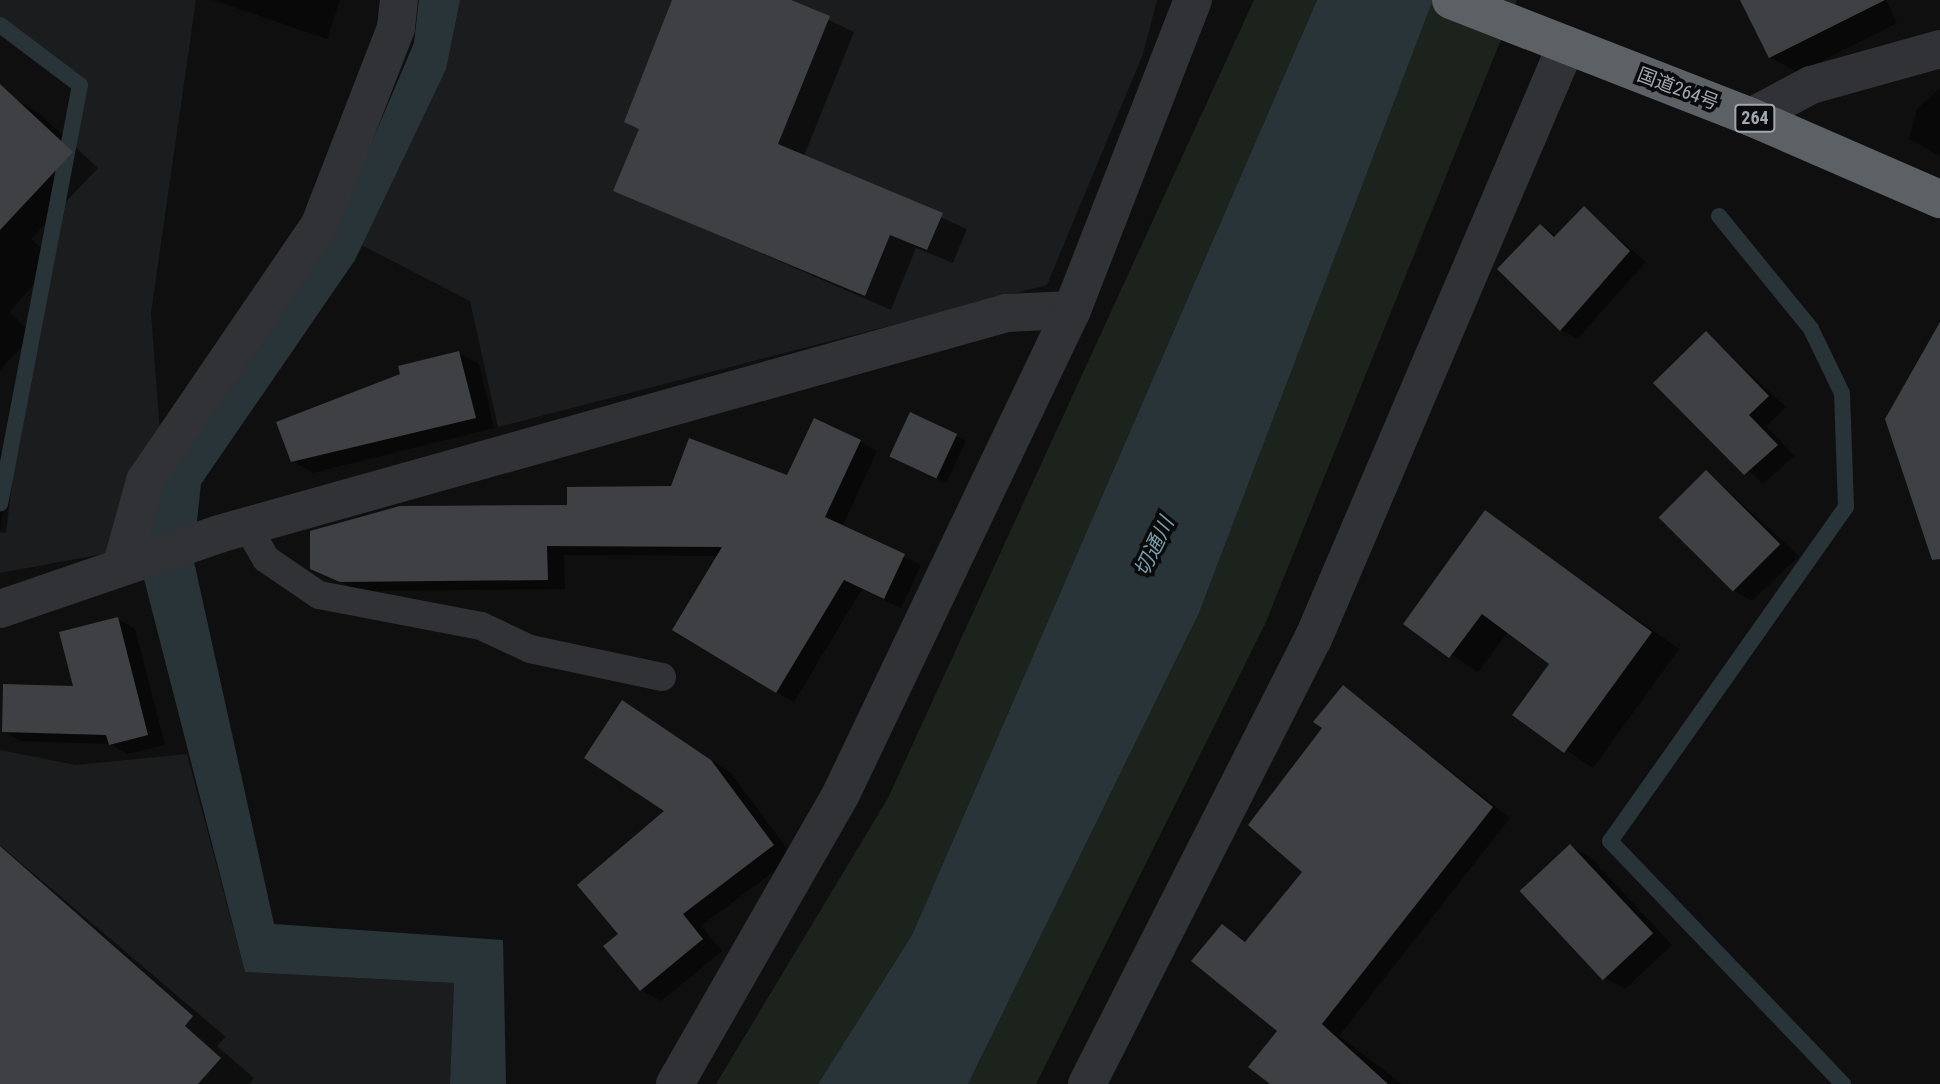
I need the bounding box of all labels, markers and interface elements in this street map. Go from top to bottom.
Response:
street label: 国道264号 [1634,63,1722,115]
road number: 264 [1734,104,1776,132]
water label: 切通川 [1129,513,1179,581]

